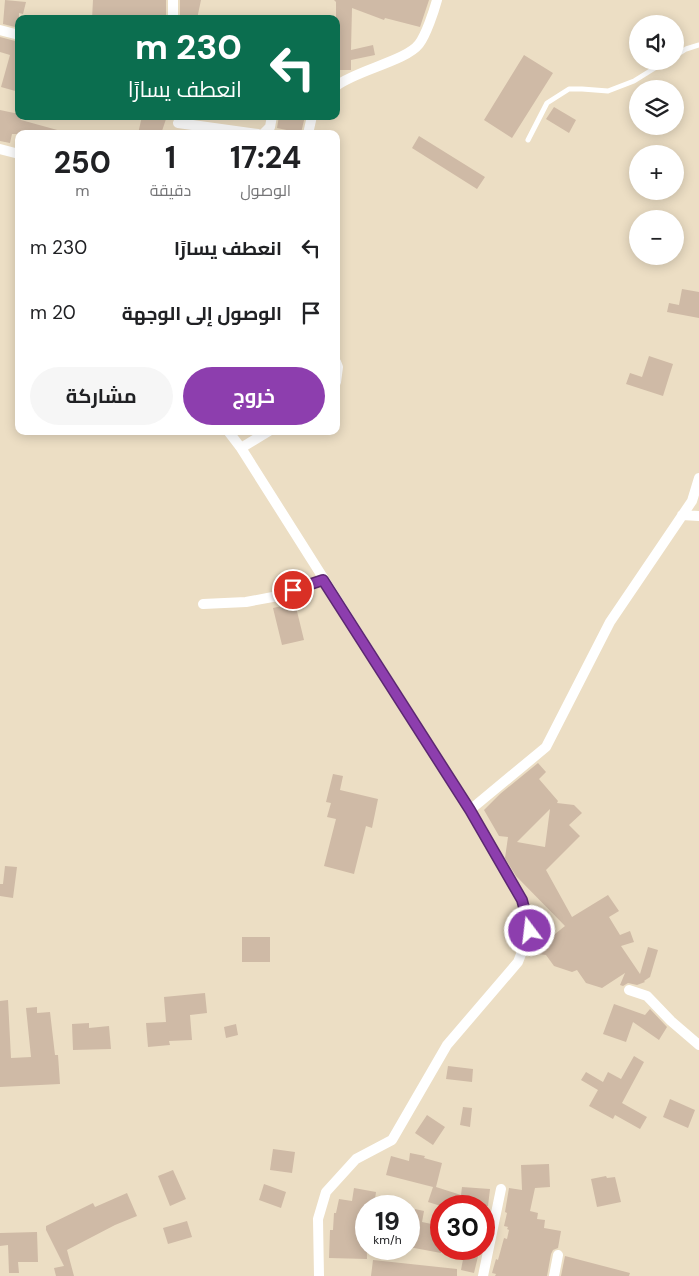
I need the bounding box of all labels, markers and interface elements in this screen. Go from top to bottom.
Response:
map controls [629,15,684,265]
button: sound [629,15,684,70]
text: 230 m [135,24,242,70]
icon: left [260,35,325,100]
text: انعطف يسارًا [128,75,242,104]
button: layers [629,80,684,135]
text: 1 [165,138,176,177]
text: 17:24 [230,138,301,177]
text: 250 [54,143,111,182]
button: + [629,145,684,200]
text: m [75,180,89,201]
text: دقيقة [150,180,191,201]
text: الوصول [240,180,291,201]
button: − [629,210,684,265]
icon: left [297,234,325,262]
text: 230 m [30,235,87,260]
text: انعطف يسارًا [174,236,282,261]
icon: arrive [297,299,325,327]
text: 20 m [30,300,76,325]
text: الوصول إلى الوجهة [122,301,282,326]
button: مشاركة [30,367,173,425]
button: خروج [183,367,325,425]
pin [272,569,314,611]
icon: arrive [279,576,307,604]
position arrow [503,904,555,956]
speed limit sign: 30 [430,1195,495,1260]
text: 19 [375,1205,400,1238]
text: km/h [373,1232,402,1248]

